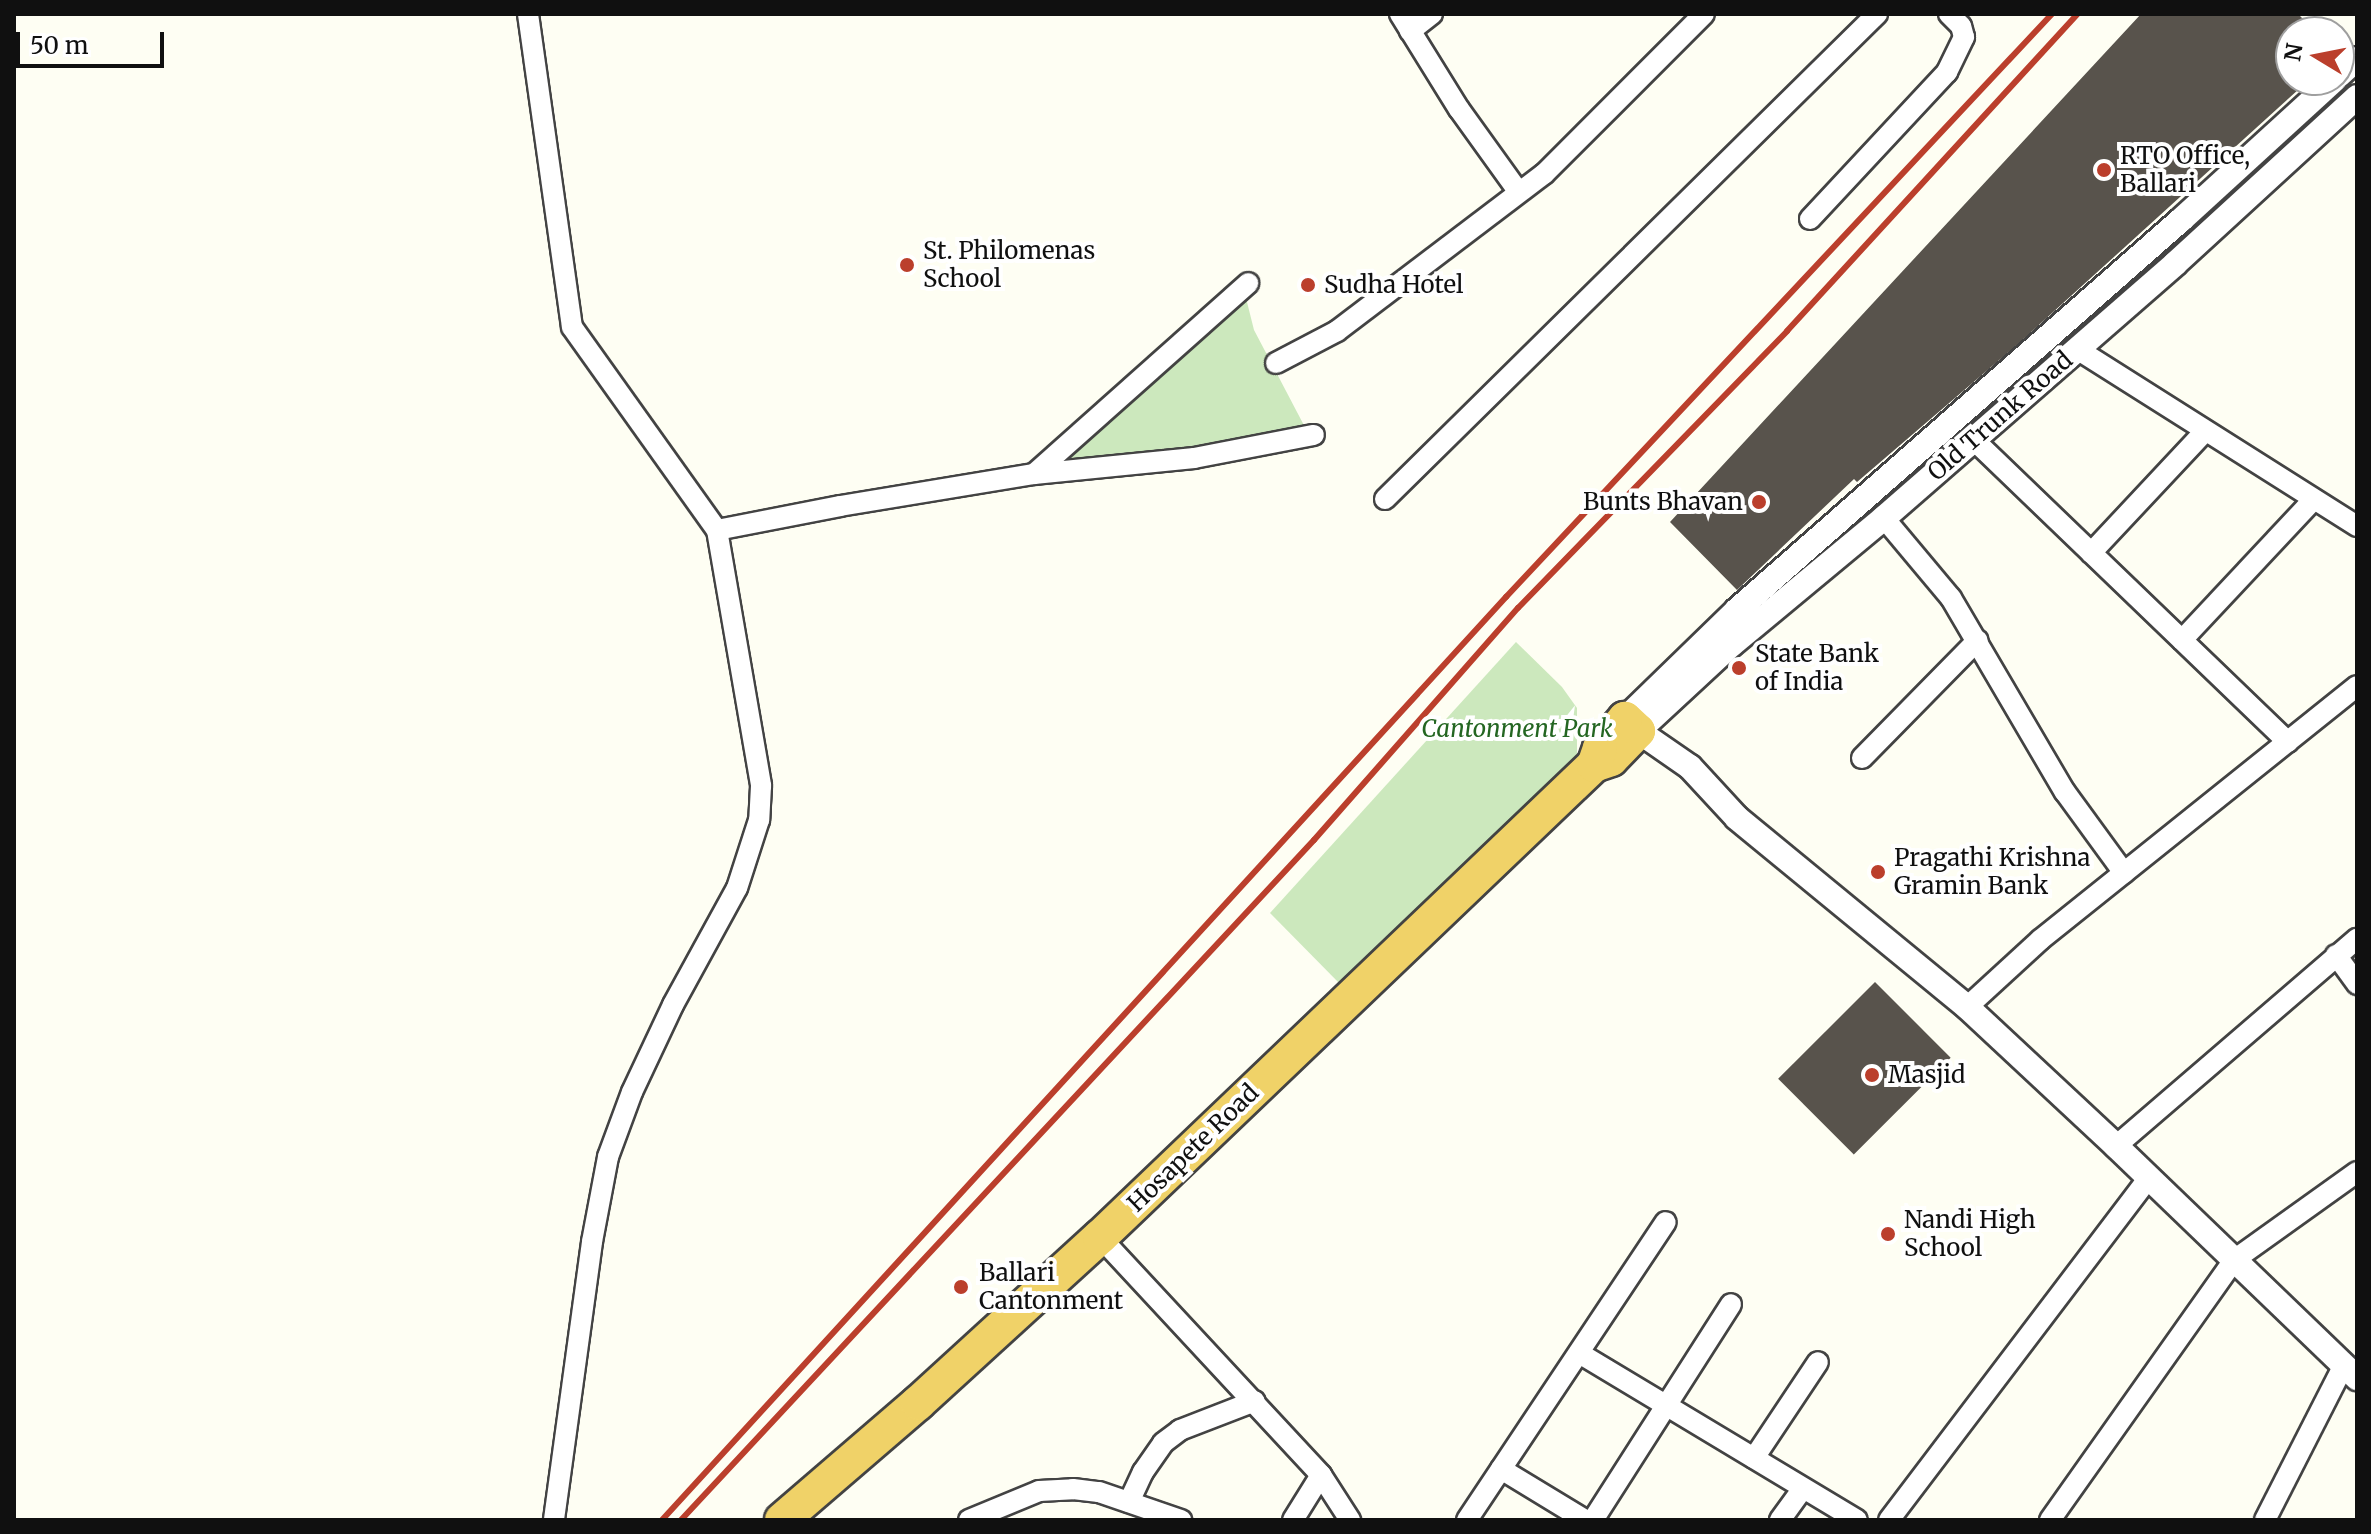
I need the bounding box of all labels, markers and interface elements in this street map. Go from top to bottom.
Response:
scale bar [20,16,168,66]
north arrow [2275,16,2355,96]
text: 50 m [30,30,89,61]
text: N [2278,41,2309,63]
place label: RTO Office, Ballari [2120,142,2250,198]
marker: RTO Office, Ballari [2095,161,2113,179]
place label: St. Philomenas School [923,237,1095,293]
marker: St. Philomenas School [898,256,916,274]
place label: Sudha Hotel [1324,271,1463,299]
marker: Sudha Hotel [1299,276,1317,294]
street label: Old Trunk Road [1922,345,2078,487]
place label: Bunts Bhavan [1583,488,1743,516]
marker: Bunts Bhavan [1750,493,1768,511]
place label: State Bank of India [1755,640,1879,696]
marker: State Bank of India [1730,659,1748,677]
park label: Cantonment Park [1421,715,1613,743]
place label: Pragathi Krishna Gramin Bank [1894,844,2090,900]
marker: Pragathi Krishna Gramin Bank [1869,863,1887,881]
place label: Masjid [1888,1061,1965,1089]
marker: Masjid [1863,1066,1881,1084]
street label: Hosapete Road [1121,1078,1265,1218]
place label: Nandi High School [1904,1206,2036,1262]
marker: Nandi High School [1879,1225,1897,1243]
place label: Ballari Cantonment [979,1259,1123,1315]
marker: Ballari Cantonment [950,1276,972,1298]

